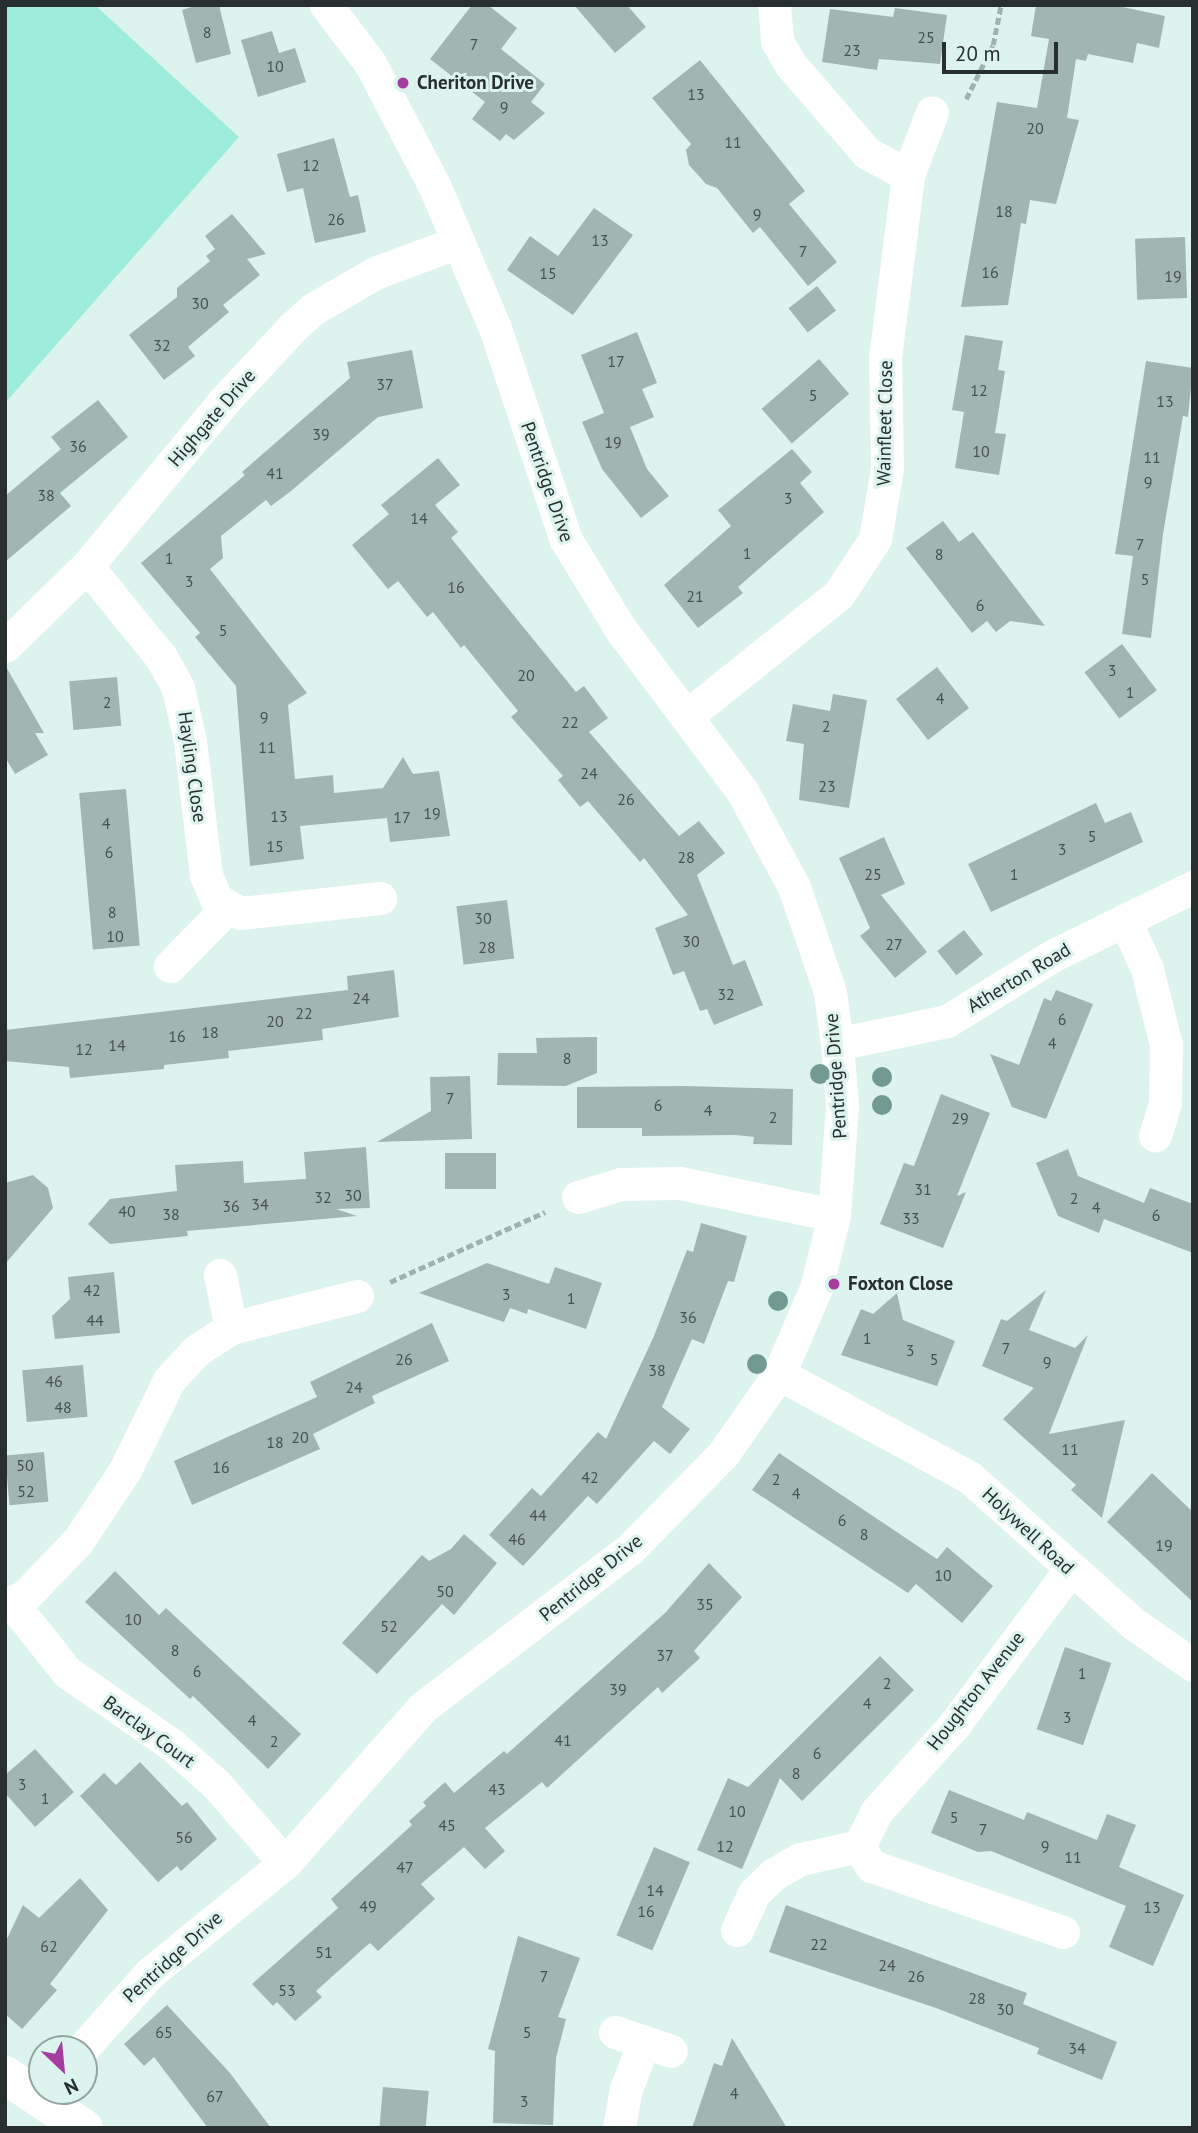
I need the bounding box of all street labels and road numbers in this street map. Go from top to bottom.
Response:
street label: Wainfleet Close [873,360,897,486]
street label: Highgate Drive [164,365,260,471]
street label: Pentridge Drive [516,419,578,545]
street label: Hayling Close [173,710,211,824]
street label: Atherton Road [963,938,1075,1018]
street label: Pentridge Drive [820,1013,852,1139]
street label: Holywell Road [977,1483,1079,1579]
street label: Pentridge Drive [535,1530,647,1626]
street label: Houghton Avenue [922,1627,1030,1755]
street label: Barclay Court [98,1691,200,1773]
street label: Pentridge Drive [119,1906,227,2008]

